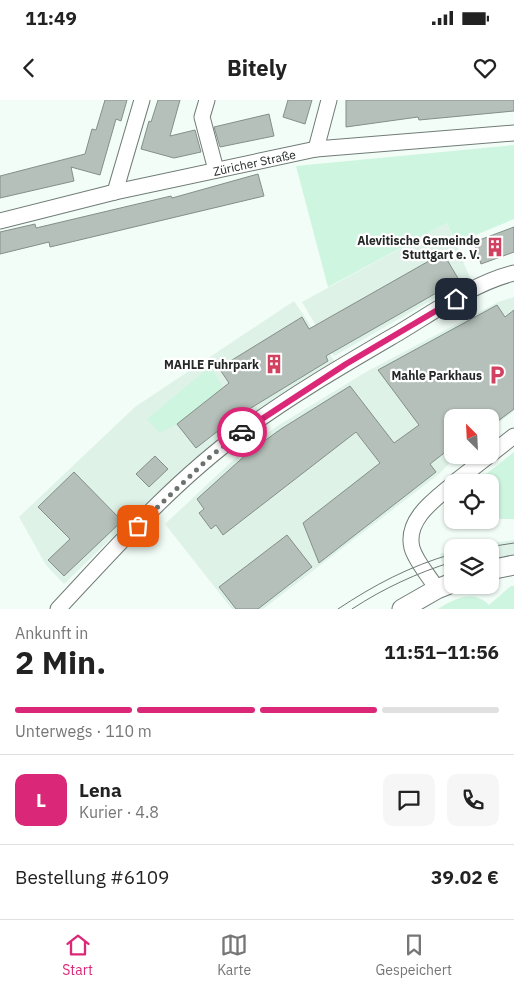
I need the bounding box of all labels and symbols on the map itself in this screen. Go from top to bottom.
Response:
street label: Züricher Straße [212,146,297,178]
place label: Alevitische Gemeinde Stuttgart e. V. [357,233,480,262]
building icon: Alevitische Gemeinde Stuttgart e. V. [484,236,506,258]
pin [435,278,477,320]
building icon: MAHLE Fuhrpark [263,353,285,375]
place label: MAHLE Fuhrpark [164,357,259,372]
parking icon: Mahle Parkhaus [486,364,508,386]
place label: Mahle Parkhaus [392,368,482,383]
courier [217,407,267,457]
north arrow [444,409,499,464]
pin [117,505,159,547]

